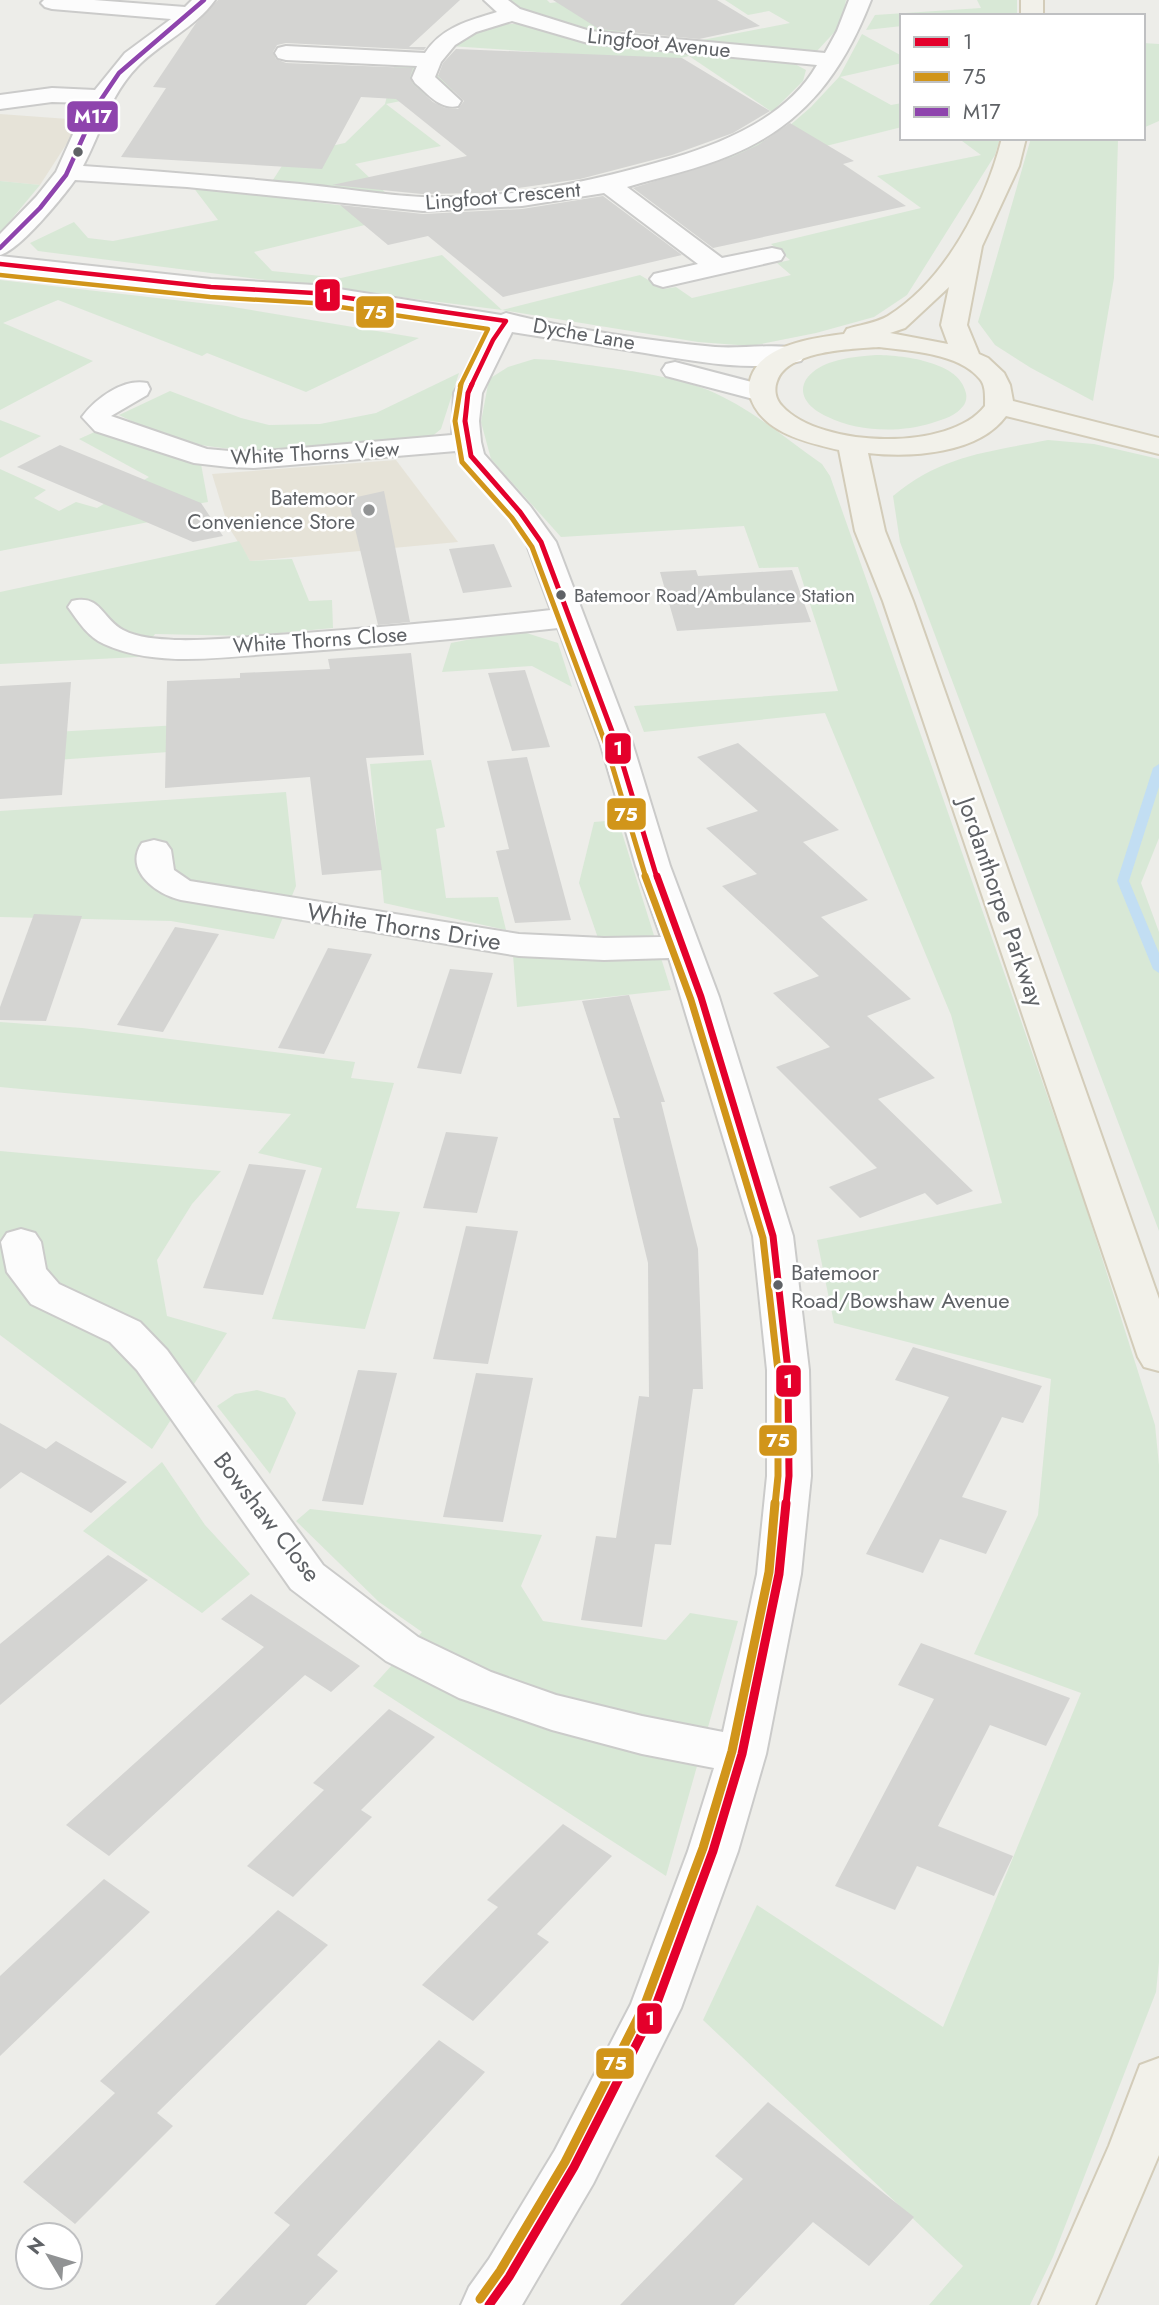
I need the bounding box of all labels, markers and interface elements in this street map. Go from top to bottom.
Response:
legend [900,14,1145,140]
street label: Lingfoot Avenue [586,21,732,65]
text: 1 [963,27,972,57]
text: 75 [963,62,986,92]
text: M17 [963,97,1001,127]
line badge: M17 [66,100,119,133]
text: M17 [74,103,113,130]
unlabelled marker [71,145,85,159]
street label: Lingfoot Crescent [424,174,582,218]
line badge: 1 [314,278,341,312]
text: 1 [322,282,332,309]
line badge: 75 [355,295,395,329]
text: 75 [363,299,387,326]
street label: Dyche Lane [531,310,638,358]
street label: White Thorns View [230,434,401,472]
place label: Batemoor Convenience Store [187,483,356,537]
marker: Batemoor Convenience Store [361,502,377,518]
place label: Batemoor Road/Ambulance Station [574,582,855,609]
marker: Batemoor Road/Ambulance Station [554,588,568,602]
street label: White Thorns Close [232,619,408,661]
line badge: 1 [604,732,632,765]
text: 1 [613,735,623,762]
street label: Jordanthorpe Parkway [948,790,1054,1012]
line badge: 75 [606,797,647,831]
text: 75 [614,801,638,828]
street label: White Thorns Drive [305,894,504,959]
place label: Batemoor Road/Bowshaw Avenue [791,1256,1010,1316]
marker: Batemoor Road/Bowshaw Avenue [771,1278,785,1292]
line badge: 1 [775,1364,802,1398]
text: 1 [783,1368,793,1395]
line badge: 75 [758,1424,798,1457]
text: 75 [766,1427,790,1454]
street label: Bowshaw Close [205,1444,329,1589]
line badge: 1 [636,2002,663,2035]
text: 1 [645,2005,655,2032]
line badge: 75 [595,2047,635,2080]
text: 75 [603,2050,627,2077]
north arrow [14,2221,84,2291]
text: N [21,2232,51,2260]

